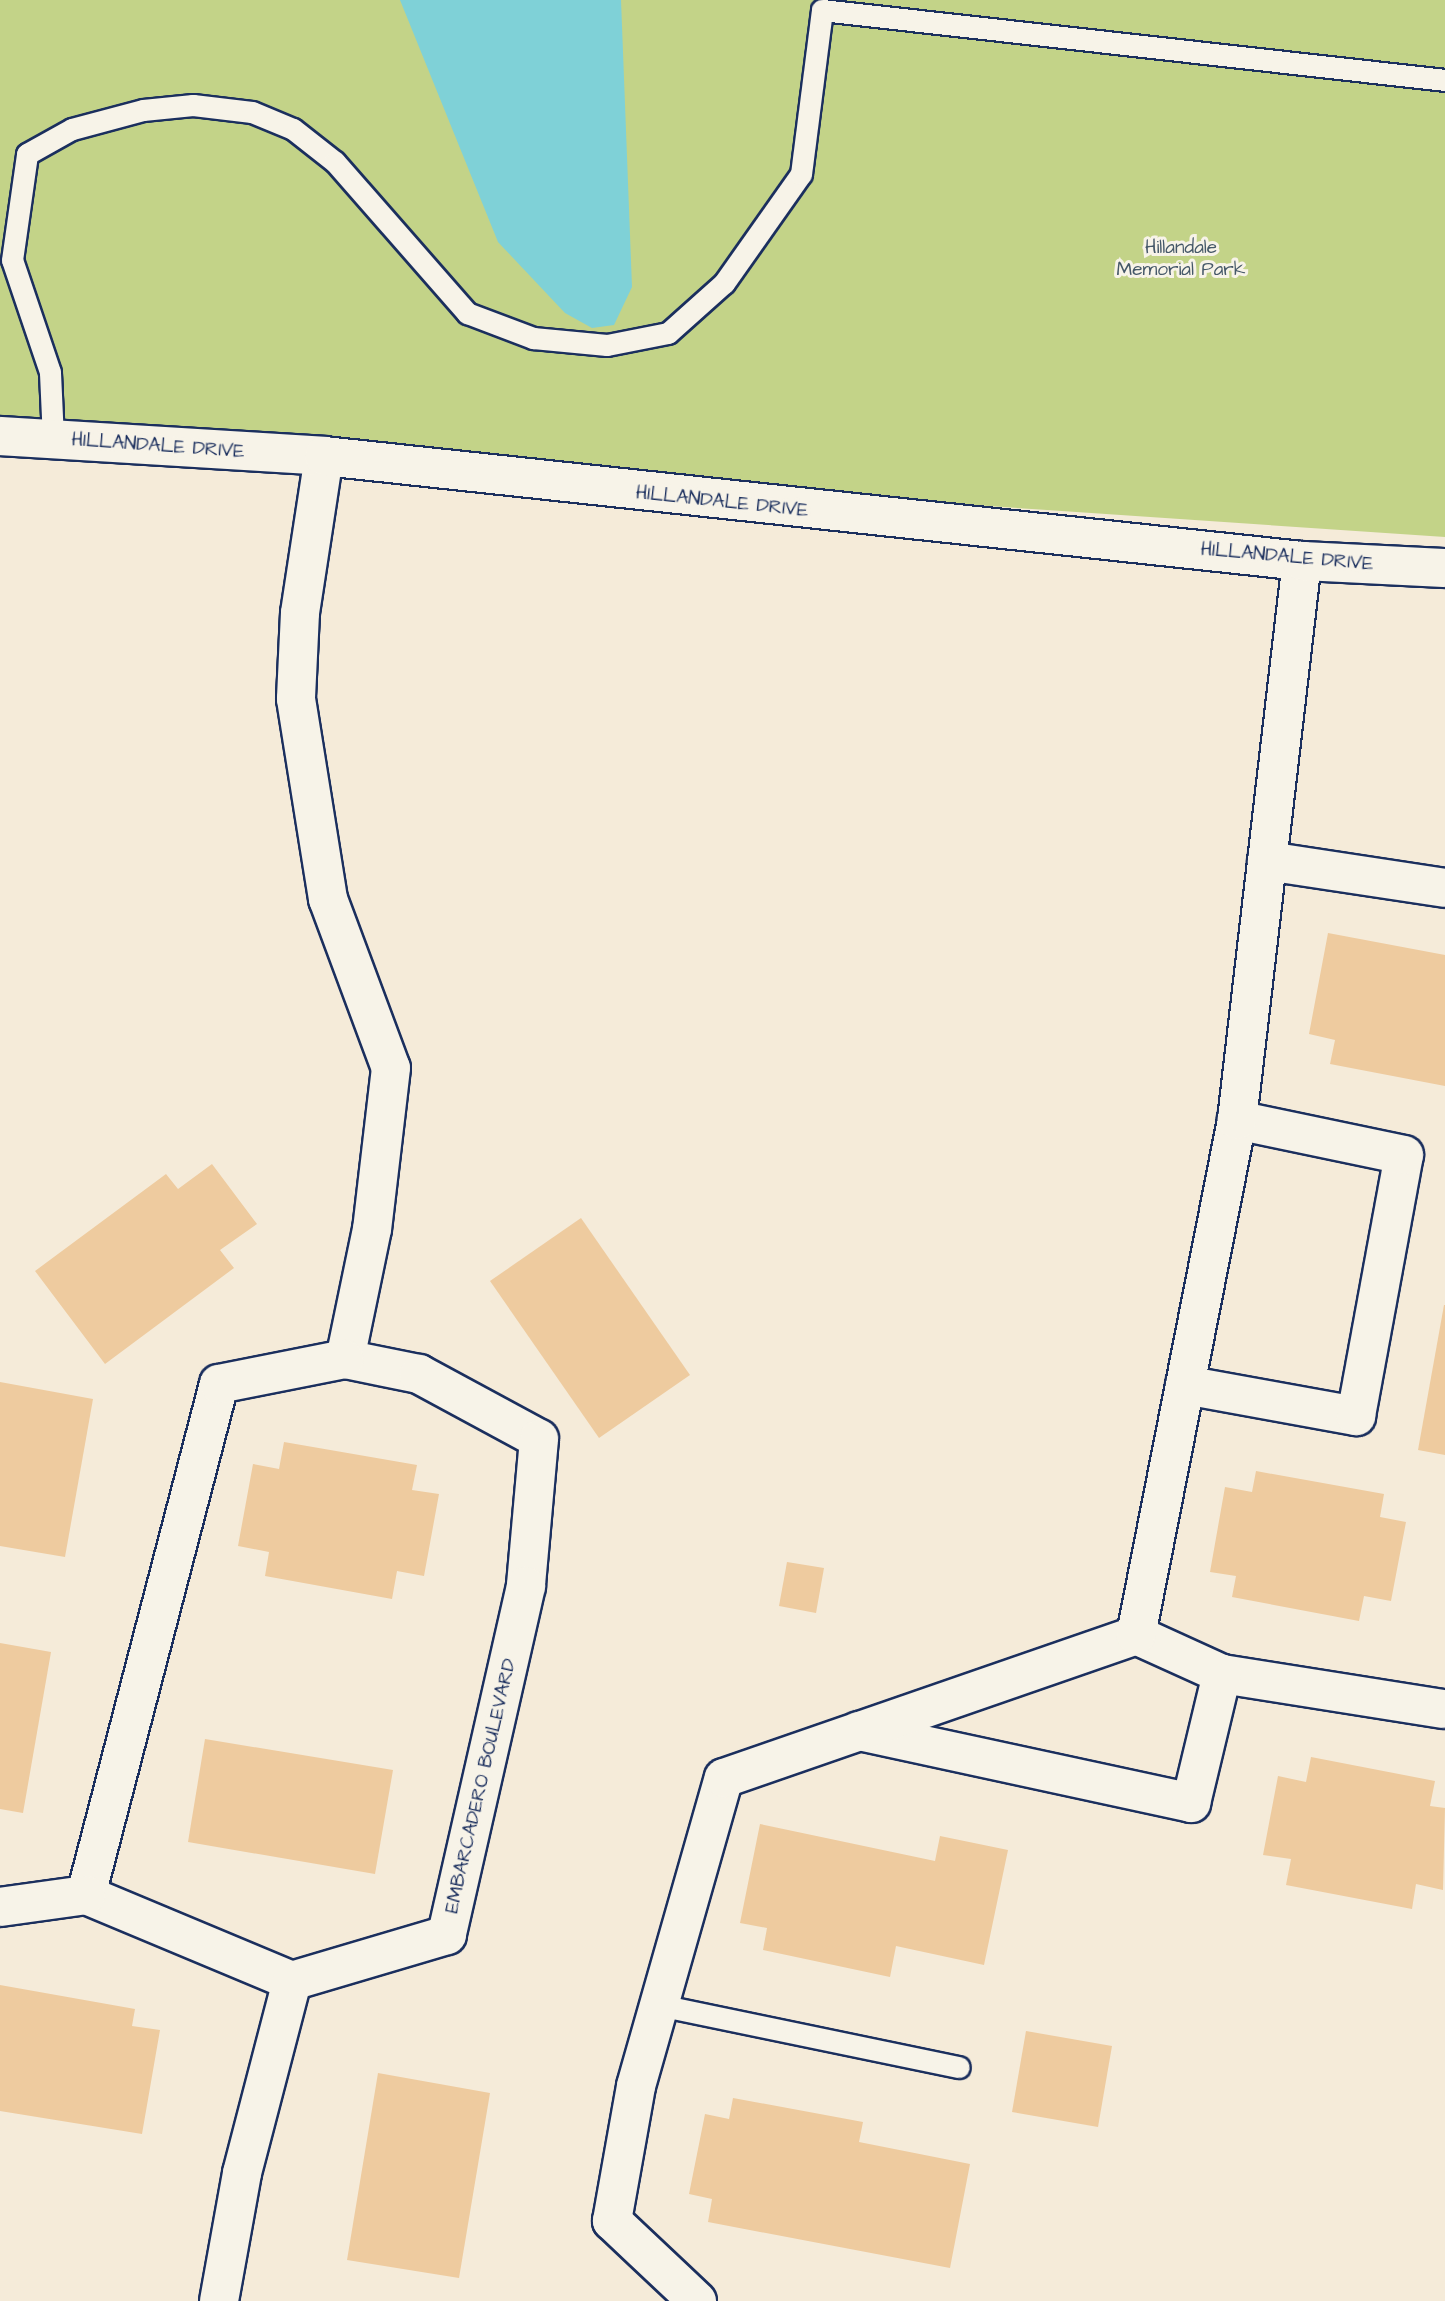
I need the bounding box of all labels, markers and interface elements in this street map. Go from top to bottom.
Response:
park label: Hillandale Memorial Park [1116,237,1246,281]
street label: HILLANDALE DRIVE [71,429,245,463]
street label: HILLANDALE DRIVE [635,482,809,522]
street label: HILLANDALE DRIVE [1200,538,1374,576]
street label: EMBARCADERO BOULEVARD [441,1657,521,1915]

